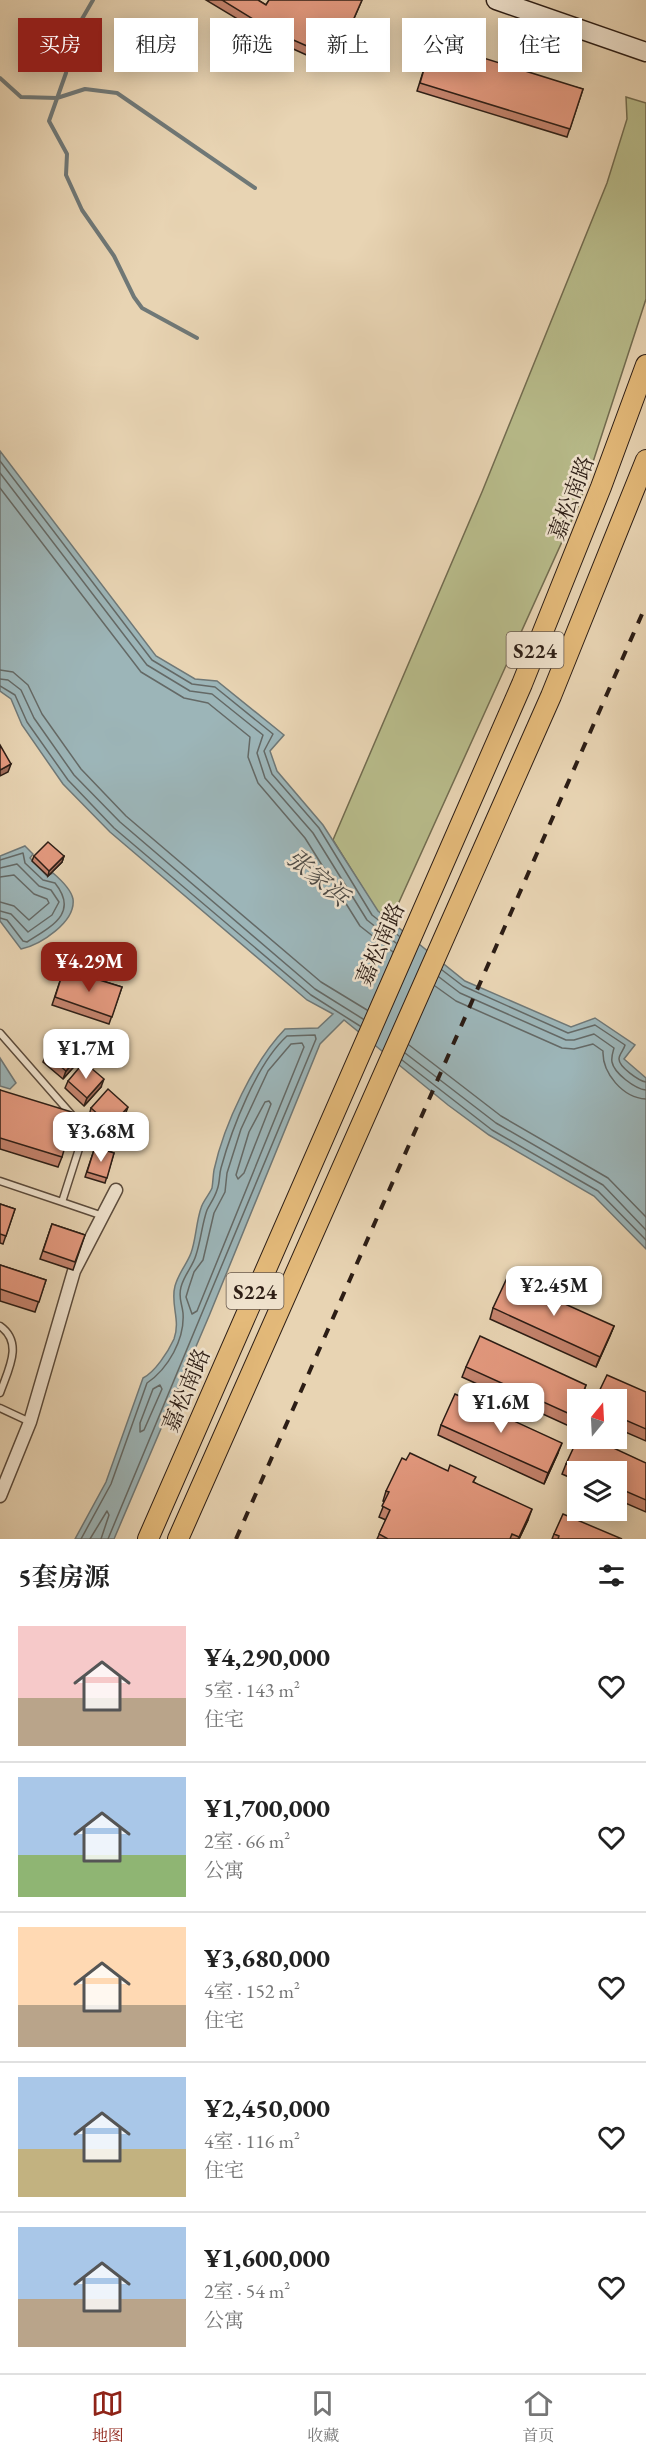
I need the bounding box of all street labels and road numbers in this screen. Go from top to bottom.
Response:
street label: 嘉松南路 [542,452,600,544]
road number: S224 [506,632,564,668]
street label: 嘉松南路 [349,898,411,990]
road number: S224 [226,1273,284,1309]
street label: 嘉松南路 [155,1344,217,1436]

